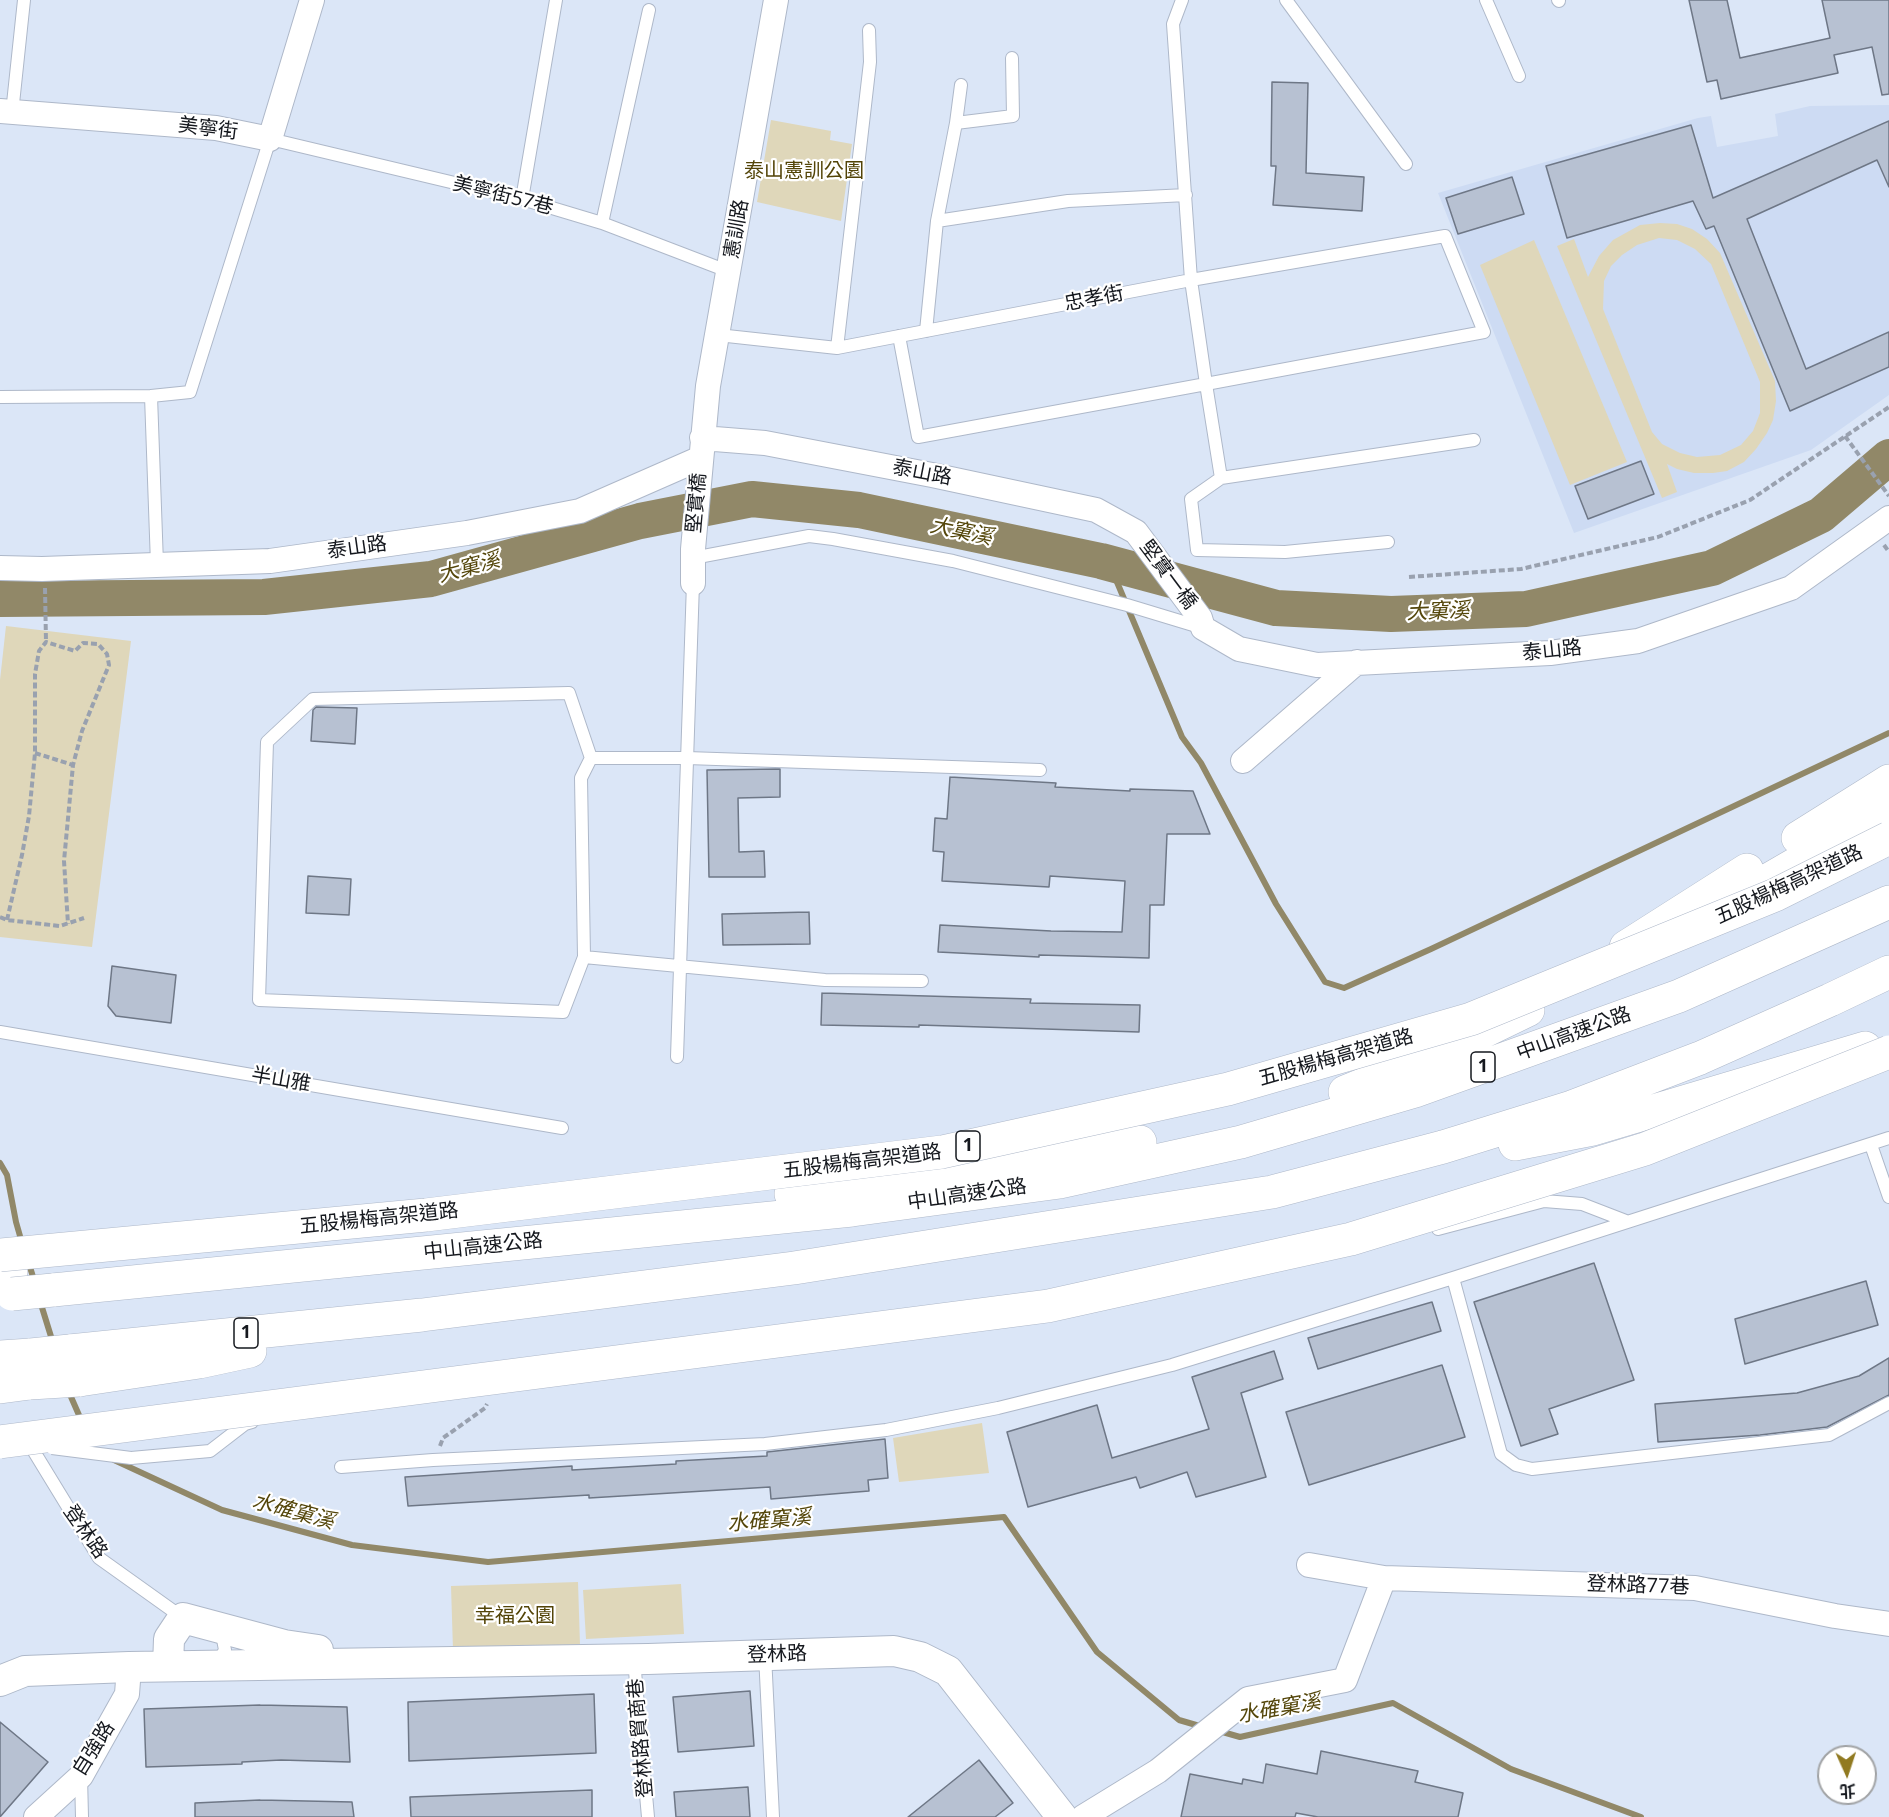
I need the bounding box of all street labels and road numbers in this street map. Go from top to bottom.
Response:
street label: 美寧街 [177,113,239,145]
street label: 美寧街57巷 [450,172,556,220]
street label: 憲訓路 [720,197,754,261]
street label: 忠孝街 [1062,281,1126,317]
street label: 泰山路 [890,455,954,491]
street label: 堅實橋 [682,472,712,534]
street label: 泰山路 [326,532,388,564]
street label: 堅實一橋 [1134,536,1202,614]
street label: 泰山路 [1521,636,1583,666]
street label: 五股楊梅高架道路 [1711,840,1867,930]
street label: 中山高速公路 [1514,1002,1634,1066]
street label: 五股楊梅高架道路 [1256,1024,1416,1092]
road number: 1 [1471,1052,1495,1082]
street label: 半山雅 [249,1063,313,1097]
road number: 1 [956,1131,980,1161]
street label: 五股楊梅高架道路 [781,1140,943,1184]
street label: 中山高速公路 [906,1175,1028,1215]
street label: 五股楊梅高架道路 [298,1199,460,1239]
street label: 中山高速公路 [422,1229,544,1265]
road number: 1 [234,1318,258,1348]
street label: 登林路 [58,1501,112,1563]
street label: 登林路77巷 [1586,1572,1690,1600]
street label: 登林路 [747,1642,807,1668]
street label: 登林路貿商巷 [624,1677,658,1799]
street label: 自強路 [68,1717,120,1781]

